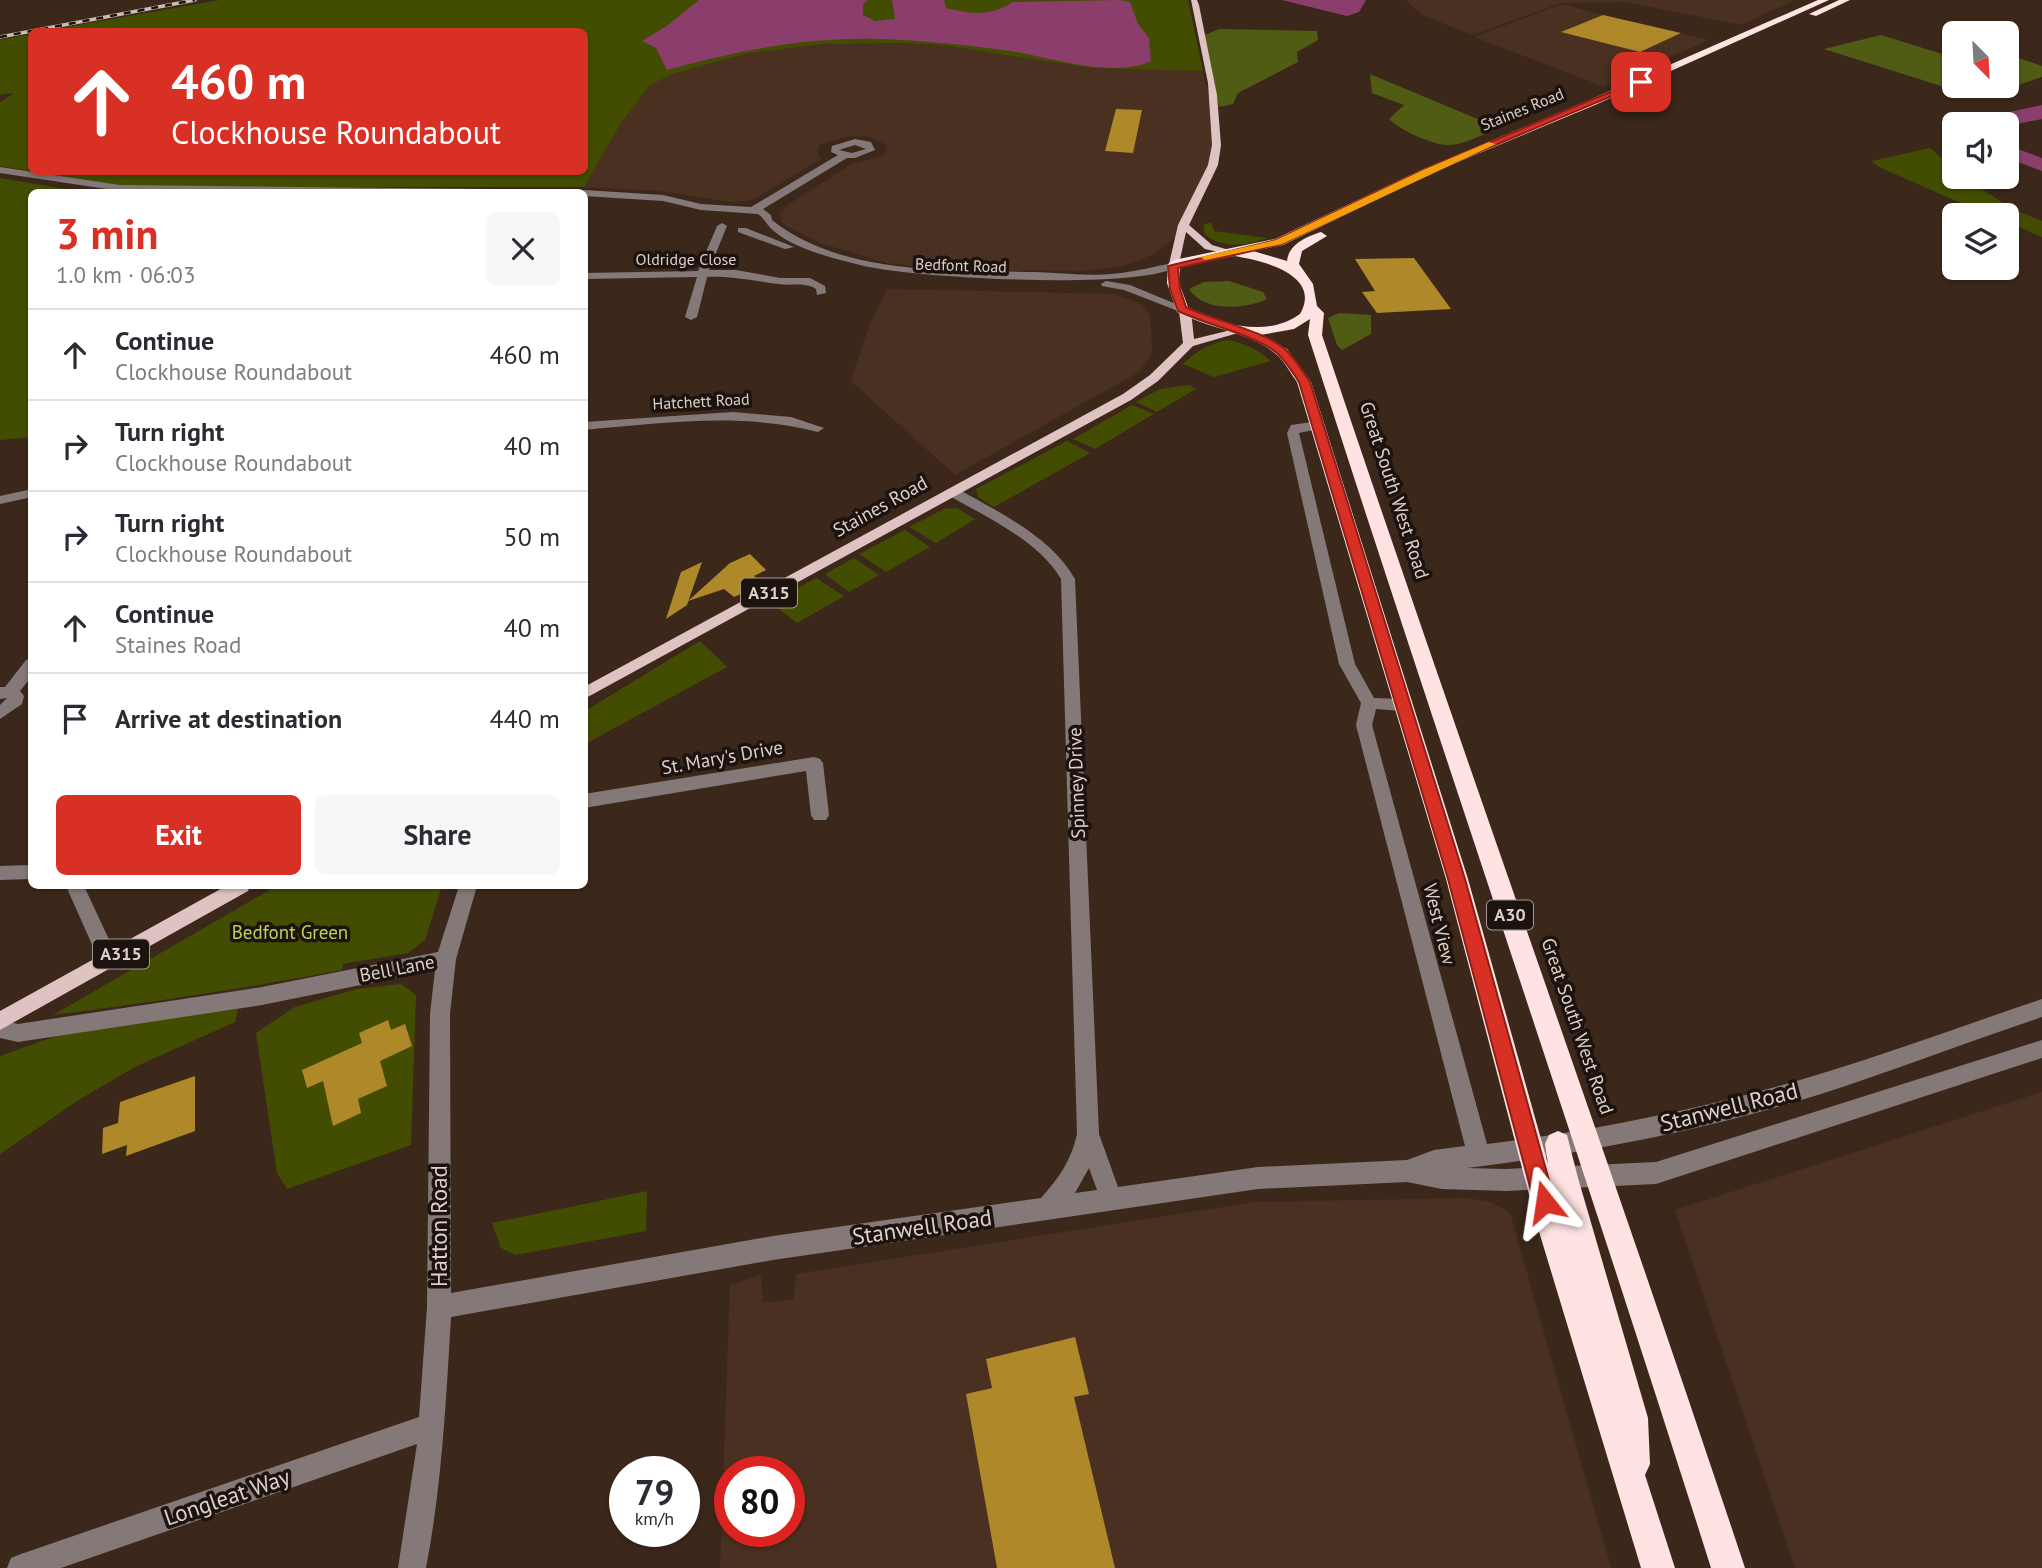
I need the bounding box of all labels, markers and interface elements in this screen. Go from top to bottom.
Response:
north arrow [1942,21,2020,98]
map controls [1942,21,2019,280]
text: 460 m [171,49,306,113]
pin [1611,52,1671,112]
icon: ahead [56,56,147,147]
icon: arrive [1622,63,1660,101]
street label: Staines Road [1478,83,1566,135]
text: Clockhouse Roundabout [171,111,501,153]
button: sound [1942,112,2019,189]
button: layers [1942,203,2019,280]
text: 3 min [56,206,158,261]
button: close [486,212,560,286]
street label: Oldridge Close [636,249,736,269]
street label: Bedfont Road [915,253,1007,277]
text: 1.0 km · 06:03 [56,260,195,289]
text: Continue [115,324,214,357]
icon: ahead [56,336,94,374]
text: 460 m [489,338,560,371]
text: Clockhouse Roundabout [115,357,352,386]
street label: Hatchett Road [652,388,750,414]
street label: Great South West Road [1355,398,1435,582]
text: Turn right [115,415,224,448]
icon: right [56,427,94,465]
text: 40 m [504,429,560,462]
text: Clockhouse Roundabout [115,448,352,477]
street label: Staines Road [829,470,931,542]
text: Turn right [115,506,224,539]
icon: right [56,518,94,556]
text: 50 m [504,520,560,553]
text: Clockhouse Roundabout [115,539,352,568]
road number: A315 [741,578,797,608]
text: Continue [115,597,214,630]
icon: ahead [56,609,94,647]
text: 40 m [504,611,560,644]
text: Staines Road [115,630,241,659]
icon: arrive [56,700,94,738]
text: Arrive at destination [115,702,342,735]
text: 440 m [489,702,560,735]
street label: Spinney Drive [1062,727,1090,839]
street label: St. Mary's Drive [659,735,785,779]
button: Exit [56,795,301,875]
button: Share [315,795,560,875]
street label: West View [1418,881,1462,967]
road number: A30 [1487,900,1533,930]
park label: Bedfont Green [232,920,348,944]
street label: Great South West Road [1537,935,1619,1117]
road number: A315 [93,939,149,968]
street label: Bell Lane [357,949,437,987]
street label: Stanwell Road [1657,1075,1801,1138]
street label: Hatton Road [424,1165,453,1287]
position arrow [1508,1165,1582,1239]
street label: Stanwell Road [850,1202,994,1251]
speed limit sign: 80 [714,1456,805,1547]
street label: Longleat Way [160,1461,294,1532]
text: 79 [635,1469,674,1515]
text: km/h [635,1507,674,1530]

